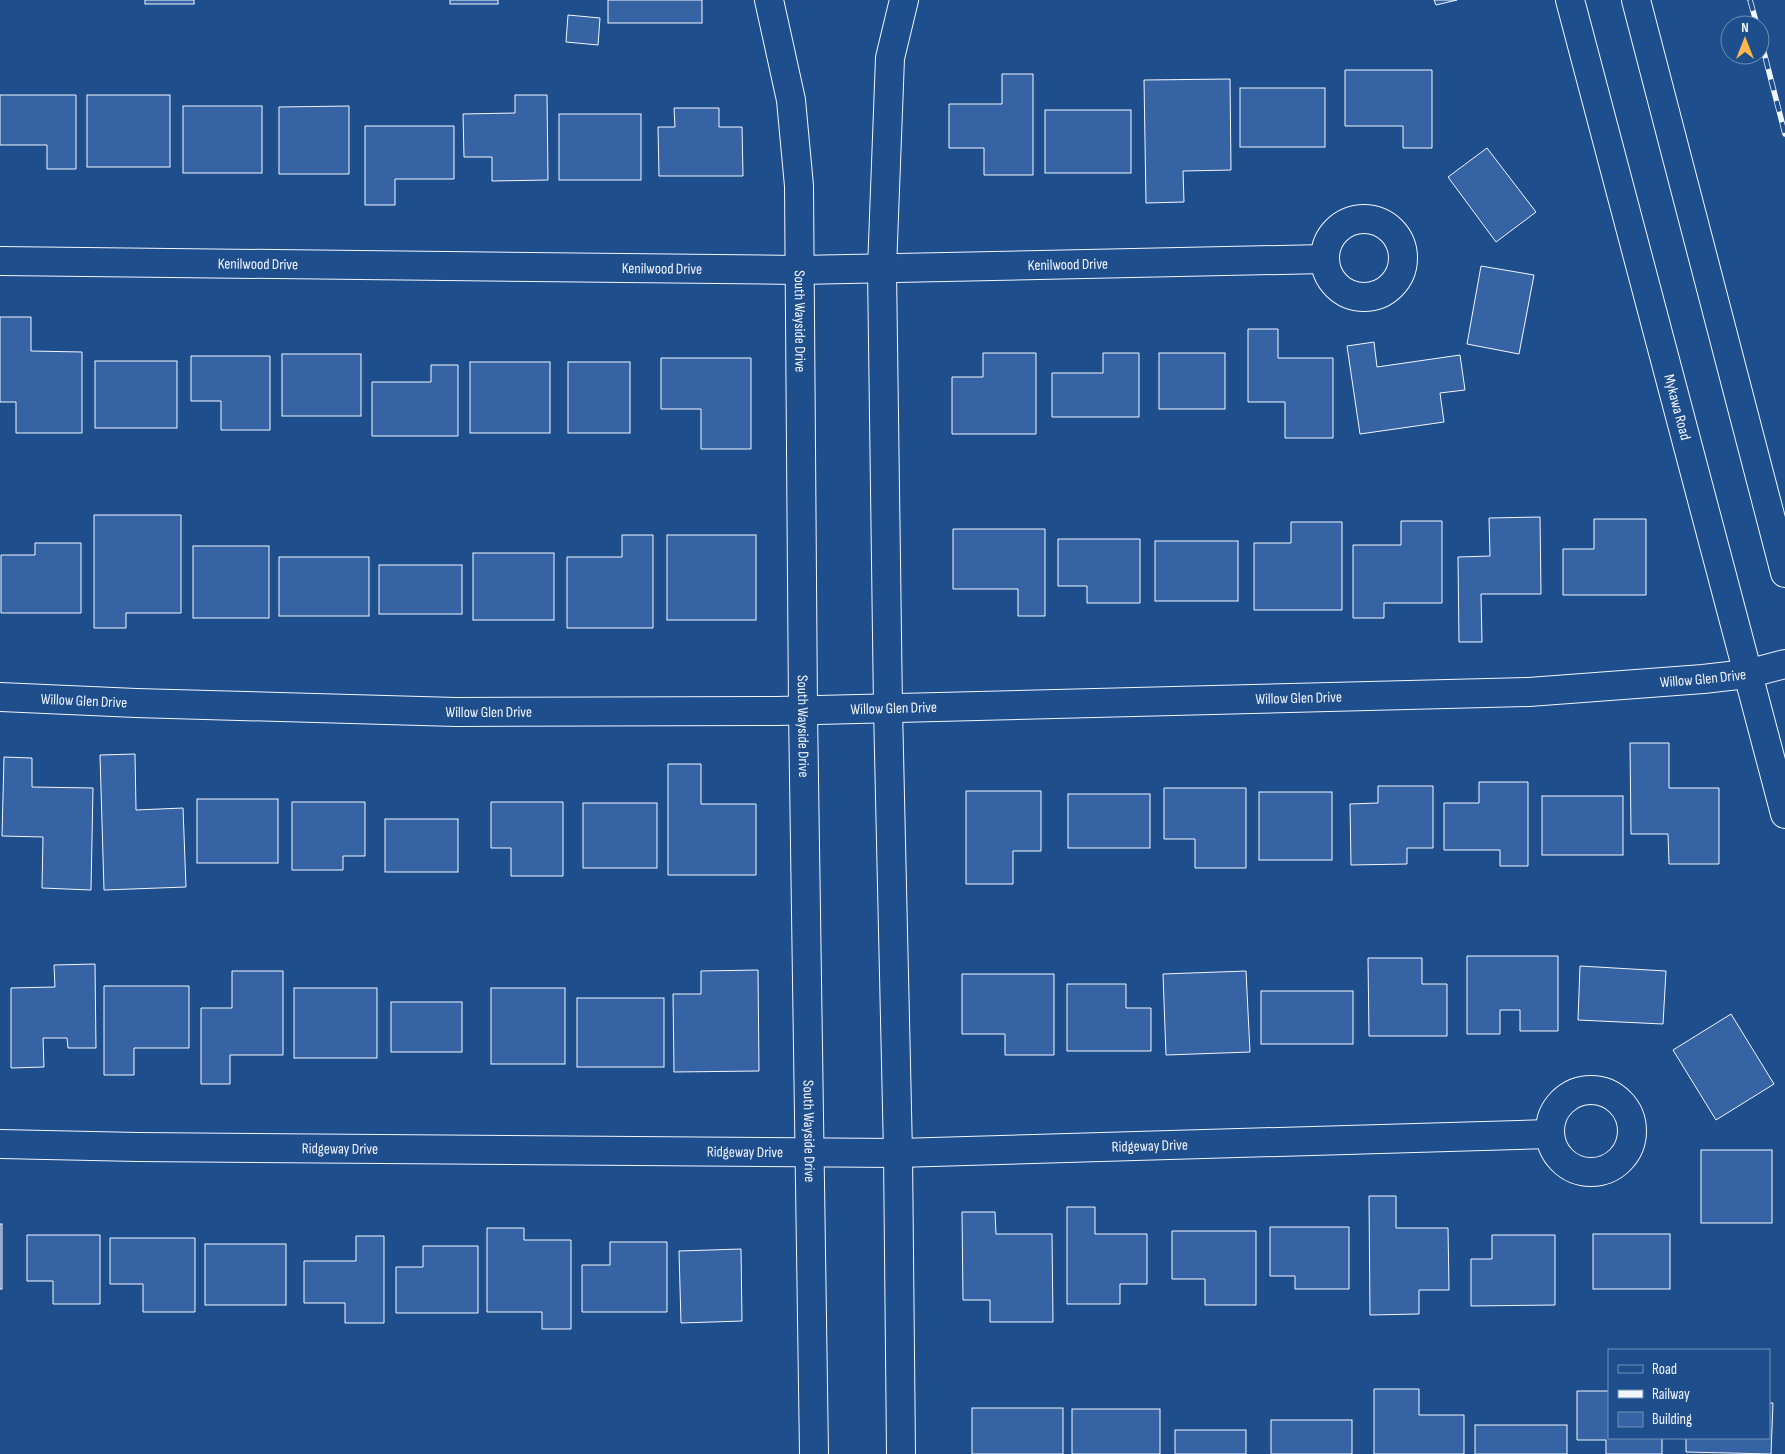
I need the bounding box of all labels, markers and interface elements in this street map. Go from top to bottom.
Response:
north arrow [1720,15,1770,65]
text: N [1741,19,1749,36]
street label: Kenilwood Drive [218,254,298,274]
street label: Kenilwood Drive [1028,254,1108,275]
street label: Kenilwood Drive [622,259,702,278]
street label: South Wayside Drive [790,270,810,372]
street label: Mykawa Road [1660,372,1695,442]
street label: Willow Glen Drive [1659,665,1747,692]
street label: South Wayside Drive [793,675,813,777]
street label: Willow Glen Drive [1255,687,1342,708]
street label: Willow Glen Drive [40,689,128,712]
street label: Willow Glen Drive [850,697,937,719]
street label: Willow Glen Drive [445,702,532,722]
street label: South Wayside Drive [799,1080,819,1182]
street label: Ridgeway Drive [1111,1135,1188,1156]
street label: Ridgeway Drive [302,1139,378,1158]
street label: Ridgeway Drive [707,1142,783,1162]
legend [1608,1349,1770,1439]
text: Road [1652,1360,1677,1379]
text: Railway [1652,1385,1690,1404]
text: Building [1652,1410,1692,1429]

